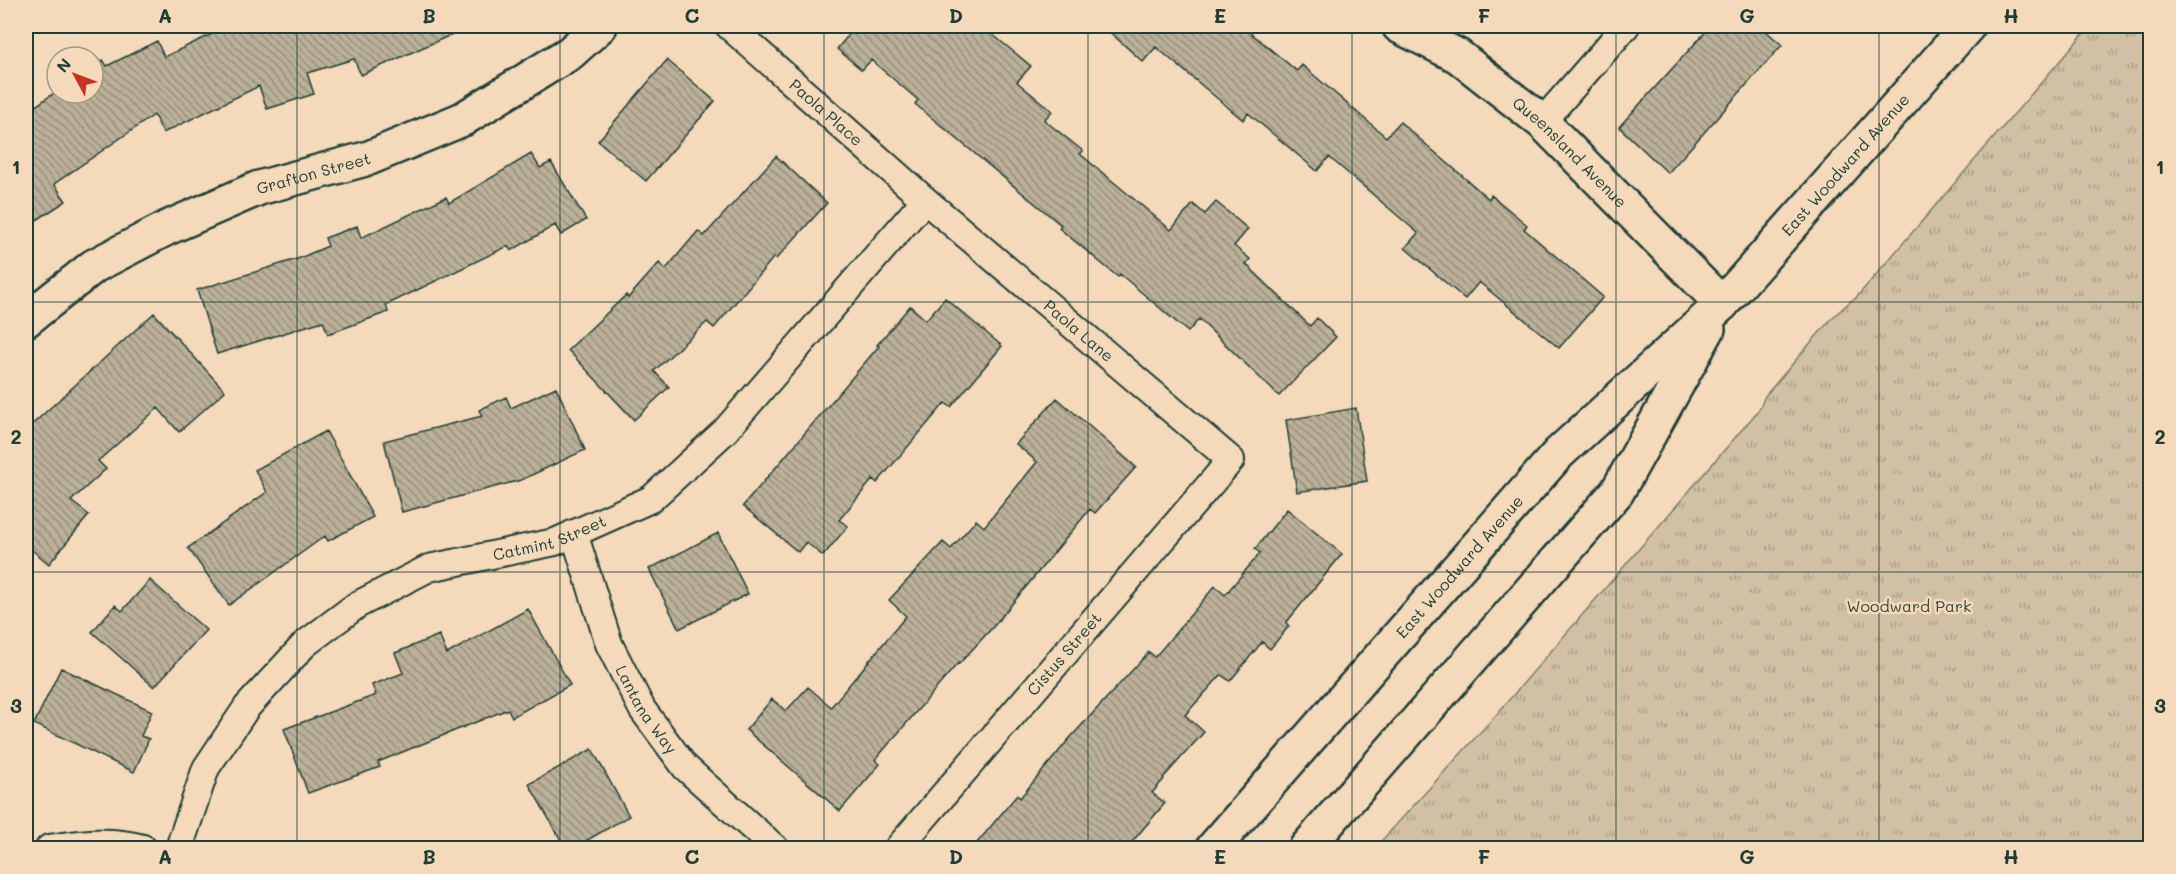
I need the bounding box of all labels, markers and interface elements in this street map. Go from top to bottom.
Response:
text: A [158,2,172,28]
text: B [422,2,436,28]
text: C [685,2,700,28]
text: D [949,2,963,28]
text: E [1214,2,1226,28]
text: F [1478,2,1491,28]
text: G [1739,2,1755,28]
text: H [2003,2,2019,28]
north arrow [45,45,105,105]
text: N [51,53,75,76]
street label: Paola Place [785,74,868,150]
street label: East Woodward Avenue [1776,89,1914,240]
street label: Queensland Avenue [1509,92,1632,212]
street label: Grafton Street [254,147,373,198]
text: 1 [12,153,20,179]
text: 1 [2156,153,2164,179]
street label: Paola Lane [1040,295,1119,366]
text: 2 [10,423,22,449]
text: 2 [2154,423,2166,449]
street label: East Woodward Avenue [1391,490,1527,642]
street label: Catmint Street [491,510,609,565]
park label: Woodward Park [1846,595,1972,616]
street label: Cistus Street [1022,608,1106,700]
street label: Lantana Way [612,662,682,758]
text: 3 [10,692,22,718]
text: 3 [2154,692,2166,718]
text: A [158,843,172,869]
text: B [422,843,436,869]
text: C [685,843,700,869]
text: D [949,843,963,869]
text: E [1214,843,1226,869]
text: F [1478,843,1491,869]
text: G [1739,843,1755,869]
text: H [2003,843,2019,869]

